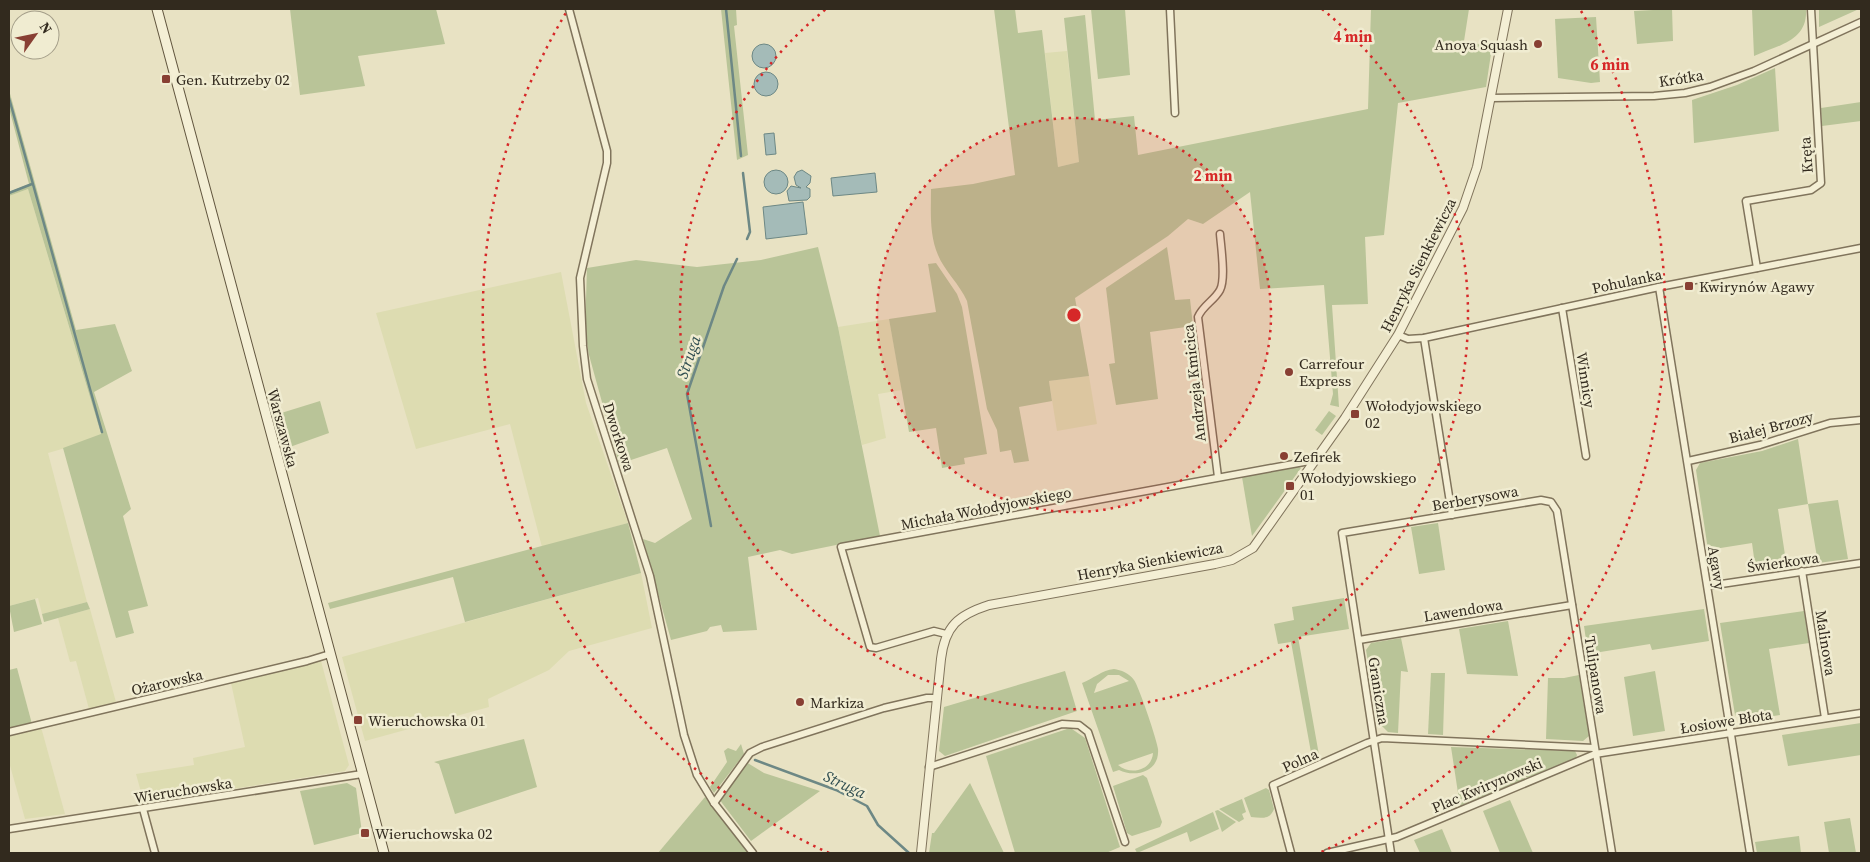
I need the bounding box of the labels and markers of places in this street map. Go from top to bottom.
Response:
place label: Anoya Squash [1435,34,1528,55]
marker: Anoya Squash [1532,38,1544,50]
place label: Gen. Kutrzeby 02 [176,69,290,90]
marker: Gen. Kutrzeby 02 [160,73,172,85]
place label: Kwirynów Agawy [1699,276,1815,297]
marker: Kwirynów Agawy [1683,280,1695,292]
centre of rings [1065,306,1083,324]
place label: Carrefour Express [1299,353,1365,391]
marker: Carrefour Express [1283,366,1295,378]
place label: Wołodyjowskiego 02 [1365,395,1481,433]
marker: Wołodyjowskiego 02 [1349,408,1361,420]
place label: Zefirek [1294,446,1342,467]
marker: Zefirek [1278,450,1290,462]
place label: Wołodyjowskiego 01 [1300,467,1416,505]
marker: Wołodyjowskiego 01 [1284,480,1296,492]
place label: Markiza [810,692,864,713]
marker: Markiza [794,696,806,708]
place label: Wieruchowska 01 [368,710,486,731]
marker: Wieruchowska 01 [352,714,364,726]
place label: Wieruchowska 02 [375,823,493,844]
marker: Wieruchowska 02 [359,827,371,839]

